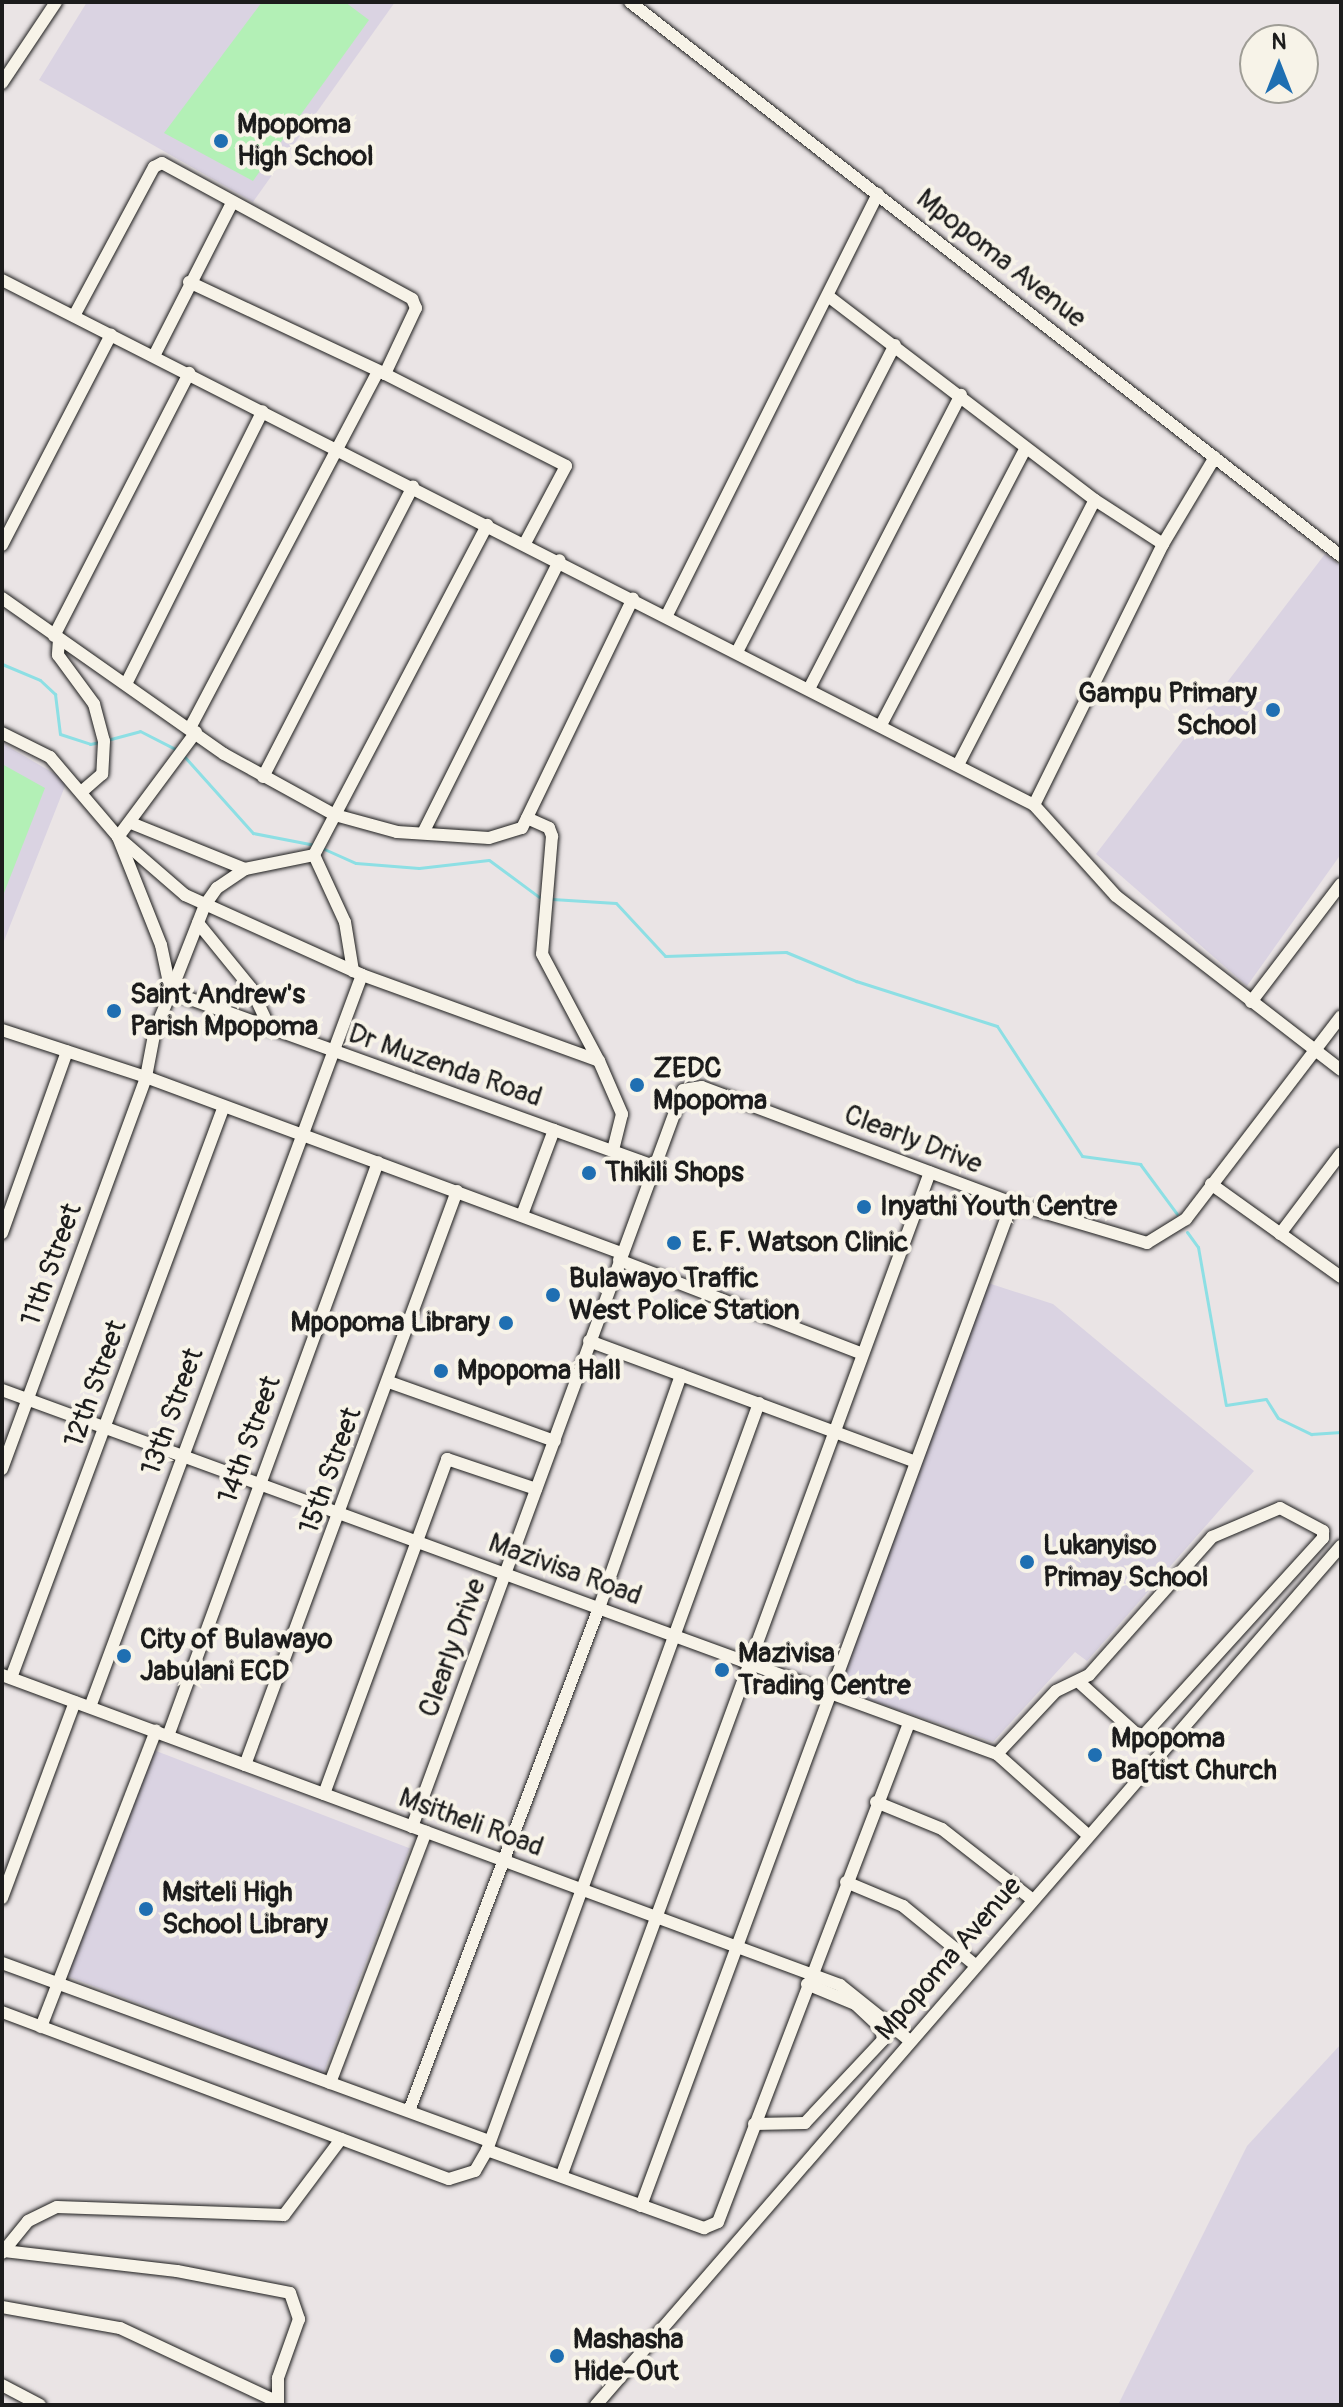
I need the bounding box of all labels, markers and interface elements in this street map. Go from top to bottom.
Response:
north arrow [1239,24,1319,104]
text: N [1272,28,1286,56]
place label: Mpopoma High School [237,108,374,174]
marker: Mpopoma High School [212,132,230,150]
street label: Mpopoma Avenue [909,182,1093,336]
place label: Gampu Primary School [1078,677,1257,743]
marker: Gampu Primary School [1264,701,1282,719]
place label: Saint Andrew's Parish Mpopoma [130,978,318,1044]
marker: Saint Andrew's Parish Mpopoma [105,1002,123,1020]
street label: Dr Muzenda Road [344,1017,546,1115]
place label: ZEDC Mpopoma [653,1052,767,1118]
marker: ZEDC Mpopoma [628,1076,646,1094]
street label: Clearly Drive [839,1098,987,1182]
place label: Thikili Shops [605,1156,744,1190]
marker: Thikili Shops [580,1164,598,1182]
place label: Inyathi Youth Centre [880,1190,1117,1224]
marker: Inyathi Youth Centre [855,1198,873,1216]
street label: 11th Street [14,1199,90,1331]
place label: E. F. Watson Clinic [692,1226,908,1260]
marker: E. F. Watson Clinic [663,1232,685,1254]
place label: Bulawayo Traffic West Police Station [569,1262,799,1328]
marker: Bulawayo Traffic West Police Station [544,1286,562,1304]
place label: Mpopoma Library [290,1306,490,1340]
marker: Mpopoma Library [497,1314,515,1332]
street label: 12th Street [57,1316,135,1452]
street label: 13th Street [134,1344,212,1480]
place label: Mpopoma Hall [457,1354,621,1388]
marker: Mpopoma Hall [432,1362,450,1380]
street label: 14th Street [211,1371,289,1509]
street label: 15th Street [293,1403,369,1539]
street label: Mazivisa Road [484,1527,646,1613]
place label: Lukanyiso Primay School [1043,1529,1209,1595]
marker: Lukanyiso Primay School [1018,1553,1036,1571]
street label: Clearly Drive [412,1574,494,1722]
place label: City of Bulawayo Jabulani ECD [140,1623,333,1689]
place label: Mazivisa Trading Centre [738,1637,911,1703]
marker: City of Bulawayo Jabulani ECD [115,1647,133,1665]
marker: Mazivisa Trading Centre [713,1661,731,1679]
place label: Mpopoma Ba[tist Church [1111,1722,1277,1788]
marker: Mpopoma Ba[tist Church [1086,1746,1104,1764]
street label: Msitheli Road [394,1781,548,1865]
street label: Mpopoma Avenue [869,1870,1029,2048]
place label: Msiteli High School Library [162,1876,328,1942]
marker: Msiteli High School Library [137,1900,155,1918]
place label: Mashasha Hide-Out [573,2323,684,2389]
marker: Mashasha Hide-Out [548,2347,566,2365]

